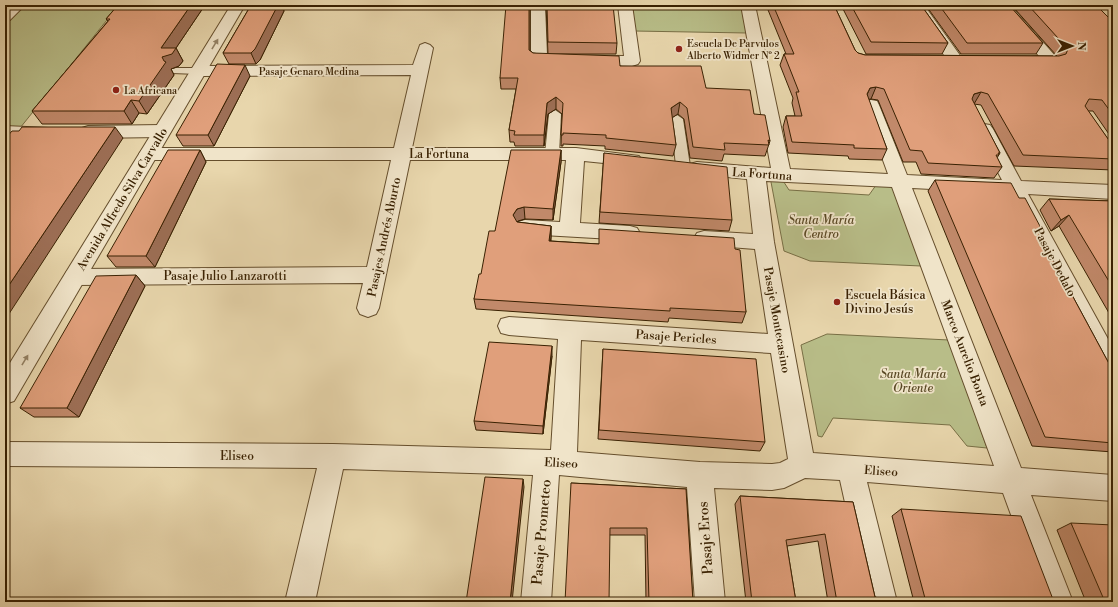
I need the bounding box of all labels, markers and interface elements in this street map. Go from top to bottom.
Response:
north arrow [1052,26,1092,66]
one-way arrow [211,38,218,50]
place label: Escuela De Parvulos Alberto Widmer Nº 2 [686,38,780,62]
text: N [1074,42,1088,51]
marker: Escuela De Parvulos Alberto Widmer Nº 2 [674,44,684,54]
street label: Pasaje Genaro Medina [259,66,360,78]
marker: La Africana [111,85,121,95]
place label: La Africana [124,85,178,97]
street label: Avenida Alfredo Silva Carvallo [73,125,171,274]
street label: La Fortuna [409,147,470,162]
street label: La Fortuna [731,165,793,184]
street label: Pasajes Andrés Aburto [364,176,405,298]
park label: Santa María Centro [788,213,854,242]
street label: Pasaje Dedalo [1030,225,1079,300]
street label: Pasaje Montecasino [760,266,793,374]
street label: Pasaje Julio Lanzarotti [163,269,287,284]
place label: Escuela Básica Divino Jesús [845,288,926,317]
marker: Escuela Básica Divino Jesús [832,297,842,307]
street label: Marco Aurelio Bonta [937,298,992,409]
street label: Pasaje Pericles [635,327,717,348]
one-way arrow [21,355,29,365]
park label: Santa María Oriente [880,367,946,396]
street label: Eliseo [220,449,254,464]
street label: Eliseo [544,455,579,472]
street label: Eliseo [864,463,899,480]
street label: Pasaje Prometeo [528,478,556,586]
street label: Pasaje Eros [694,501,718,575]

